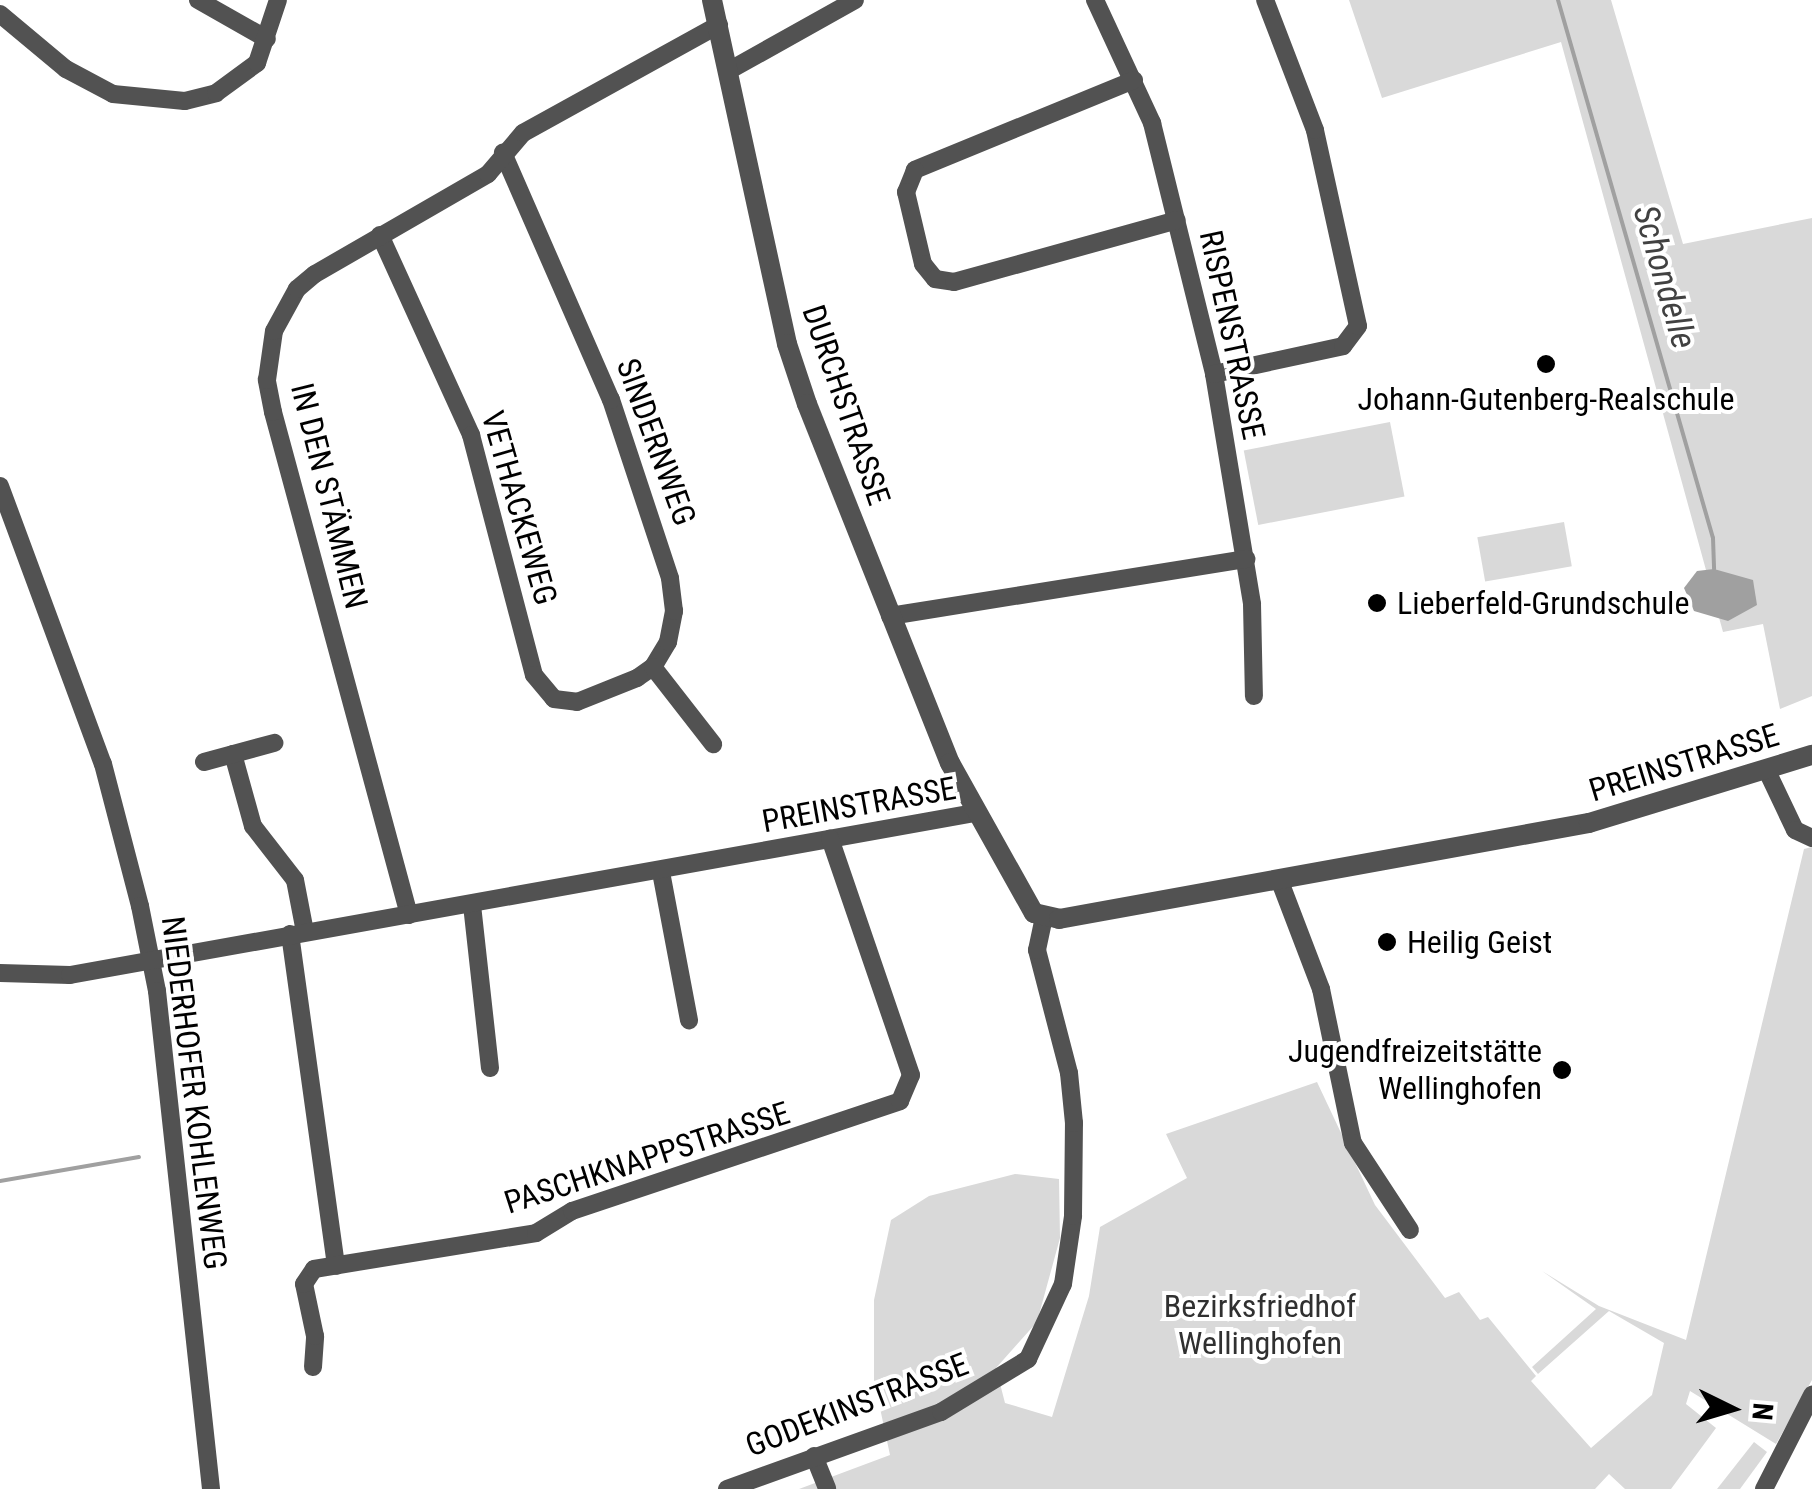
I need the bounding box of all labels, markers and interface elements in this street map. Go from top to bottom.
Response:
water label: Schondelle [1623,200,1705,354]
street label: RISPENSTRASSE [1191,227,1273,443]
street label: DURCHSTRASSE [794,300,898,510]
street label: SINDERNWEG [608,353,704,531]
marker: Johann-Gutenberg-Realschule [1535,353,1557,375]
street label: IN DEN STÄMMEN [282,379,376,613]
place label: Johann-Gutenberg-Realschule [1358,380,1734,418]
street label: VETHACKEWEG [473,407,565,609]
place label: Lieberfeld-Grundschule [1397,584,1689,622]
marker: Lieberfeld-Grundschule [1366,592,1388,614]
street label: PREINSTRASSE [1585,716,1783,810]
street label: PREINSTRASSE [759,769,959,841]
street label: NIEDERHOFER KOHLENWEG [153,914,235,1272]
place label: Heilig Geist [1407,923,1552,961]
marker: Heilig Geist [1376,931,1398,953]
place label: Jugendfreizeitstätte Wellinghofen [1288,1033,1542,1108]
marker: Jugendfreizeitstätte Wellinghofen [1551,1059,1573,1081]
street label: PASCHKNAPPSTRASSE [499,1094,795,1222]
park label: Bezirksfriedhof Wellinghofen [1164,1288,1356,1363]
street label: GODEKINSTRASSE [740,1345,974,1465]
north arrow [1682,1359,1782,1459]
text: N [1745,1402,1780,1422]

